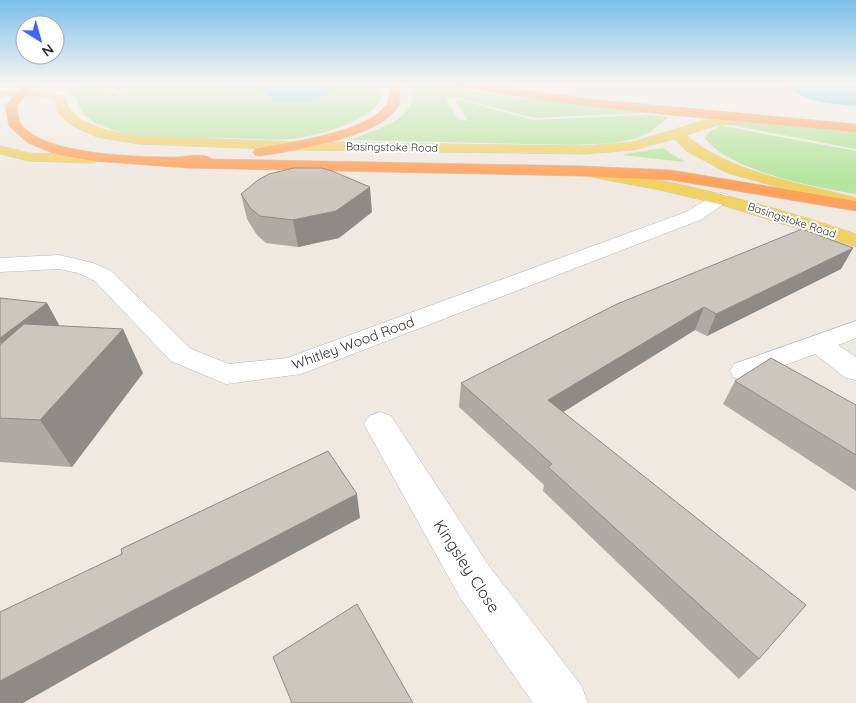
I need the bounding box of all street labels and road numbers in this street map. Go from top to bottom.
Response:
street label: Basingstoke Road [346,139,438,155]
street label: Basingstoke Road [746,199,838,241]
street label: Whitley Wood Road [289,312,417,374]
street label: Kingsley Close [429,516,505,616]

